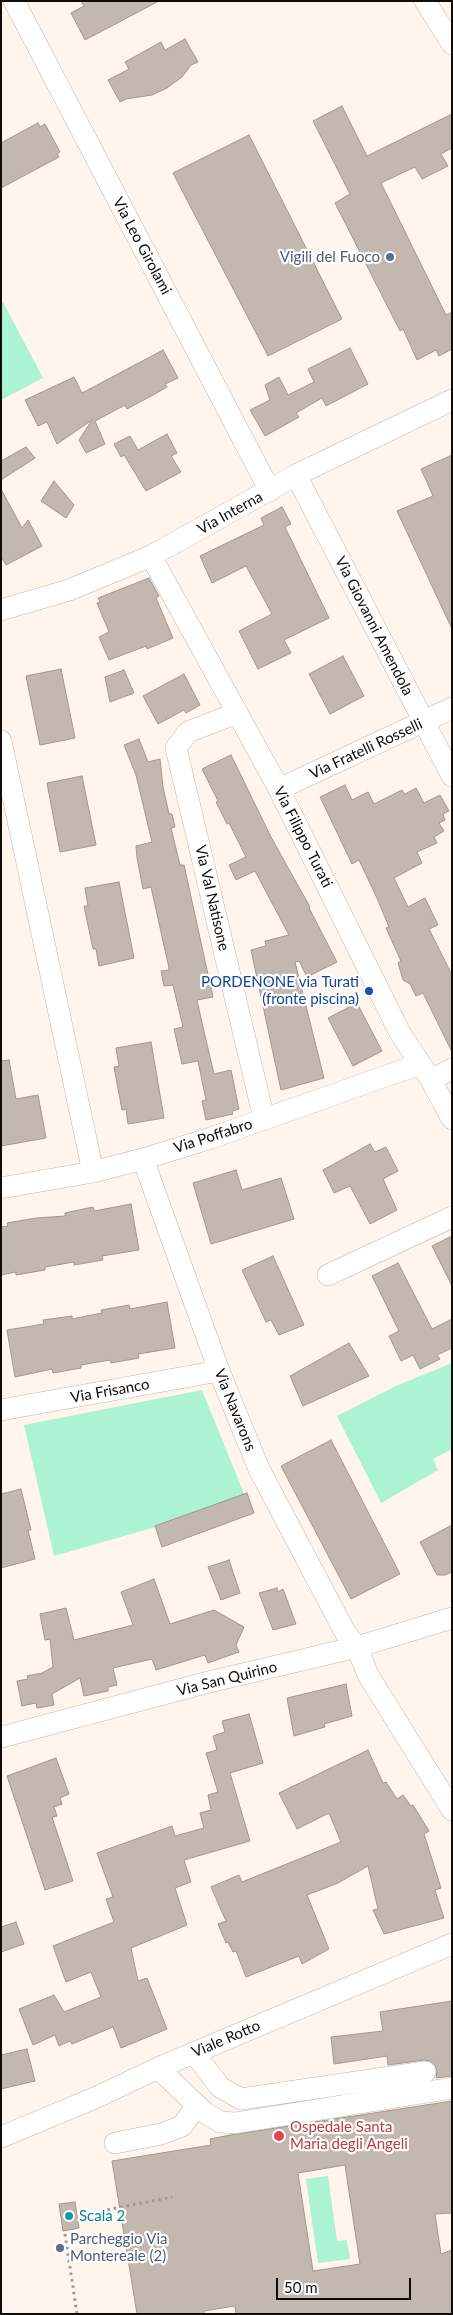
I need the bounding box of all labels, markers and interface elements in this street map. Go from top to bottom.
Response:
street label: Via Leo Girolami [109,194,175,298]
place label: Vigili del Fuoco [280,248,380,266]
marker: Vigili del Fuoco [384,251,396,263]
street label: Via Interna [194,488,266,538]
street label: Via Giovanni Amendola [331,553,417,699]
street label: Via Fratelli Rosselli [307,715,425,783]
street label: Via Filippo Turati [270,783,336,891]
street label: Via Val Natisone [191,843,233,953]
place label: PORDENONE via Turati (fronte piscina) [201,973,359,1008]
marker: PORDENONE via Turati (fronte piscina) [363,985,375,997]
street label: Via Poffabro [171,1115,255,1157]
street label: Via Navarons [210,1366,260,1454]
street label: Via Frisanco [69,1375,151,1407]
street label: Via San Quirino [175,1658,279,1700]
street label: Viale Rotto [189,2017,263,2061]
place label: Ospedale Santa Maria degli Angeli [290,2118,408,2153]
marker: Ospedale Santa Maria degli Angeli [272,2129,286,2143]
place label: Scala 2 [79,2207,125,2225]
marker: Scala 2 [63,2210,75,2222]
place label: Parcheggio Via Montereale (2) [70,2230,168,2265]
marker: Parcheggio Via Montereale (2) [54,2242,66,2254]
scale bar [278,2268,413,2300]
text: 50 m [284,2278,318,2296]

